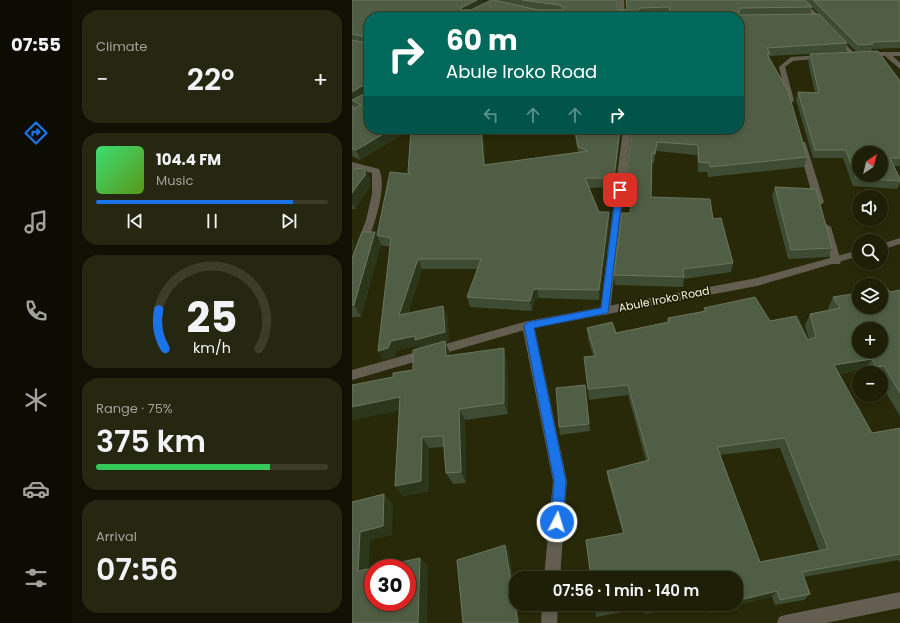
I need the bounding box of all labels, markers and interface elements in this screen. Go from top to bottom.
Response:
text: 60 m [446,21,518,60]
icon: right [380,28,432,80]
text: 07:55 [11,32,61,57]
text: Climate [96,37,147,56]
text: 22° [187,58,234,101]
text: Abule Iroko Road [446,59,597,84]
text: − [96,64,108,95]
text: + [313,64,328,95]
icon: left [480,104,502,126]
icon: ahead [522,104,544,126]
icon: ahead [564,104,586,126]
icon: right [606,104,628,126]
icon: directions [22,119,50,147]
north arrow [852,146,888,182]
map controls [852,146,888,402]
text: 104.4 FM [156,149,221,170]
text: Music [156,171,193,190]
pin [603,173,637,207]
icon: arrive [609,179,631,201]
button: sound [852,190,888,226]
icon: music [22,208,50,236]
icon: previous [124,210,146,232]
icon: pause [201,210,223,232]
icon: next [278,210,300,232]
button: search [852,234,888,270]
button: layers [852,278,888,314]
street label: Abule Iroko Road [617,282,711,316]
text: 25 [187,288,237,347]
icon: phone [22,297,50,325]
button: + [852,322,888,358]
text: km/h [193,338,231,358]
button: − [852,366,888,402]
icon: climate [22,386,50,414]
text: Range · 75% [96,399,173,418]
text: 375 km [96,420,206,463]
icon: car [22,475,50,503]
position arrow [536,501,578,543]
text: Arrival [96,527,137,546]
text: 07:56 [96,548,178,591]
speed limit sign: 30 [364,559,416,611]
icon: filters [22,564,50,592]
text: 07:56 · 1 min · 140 m [553,580,699,601]

